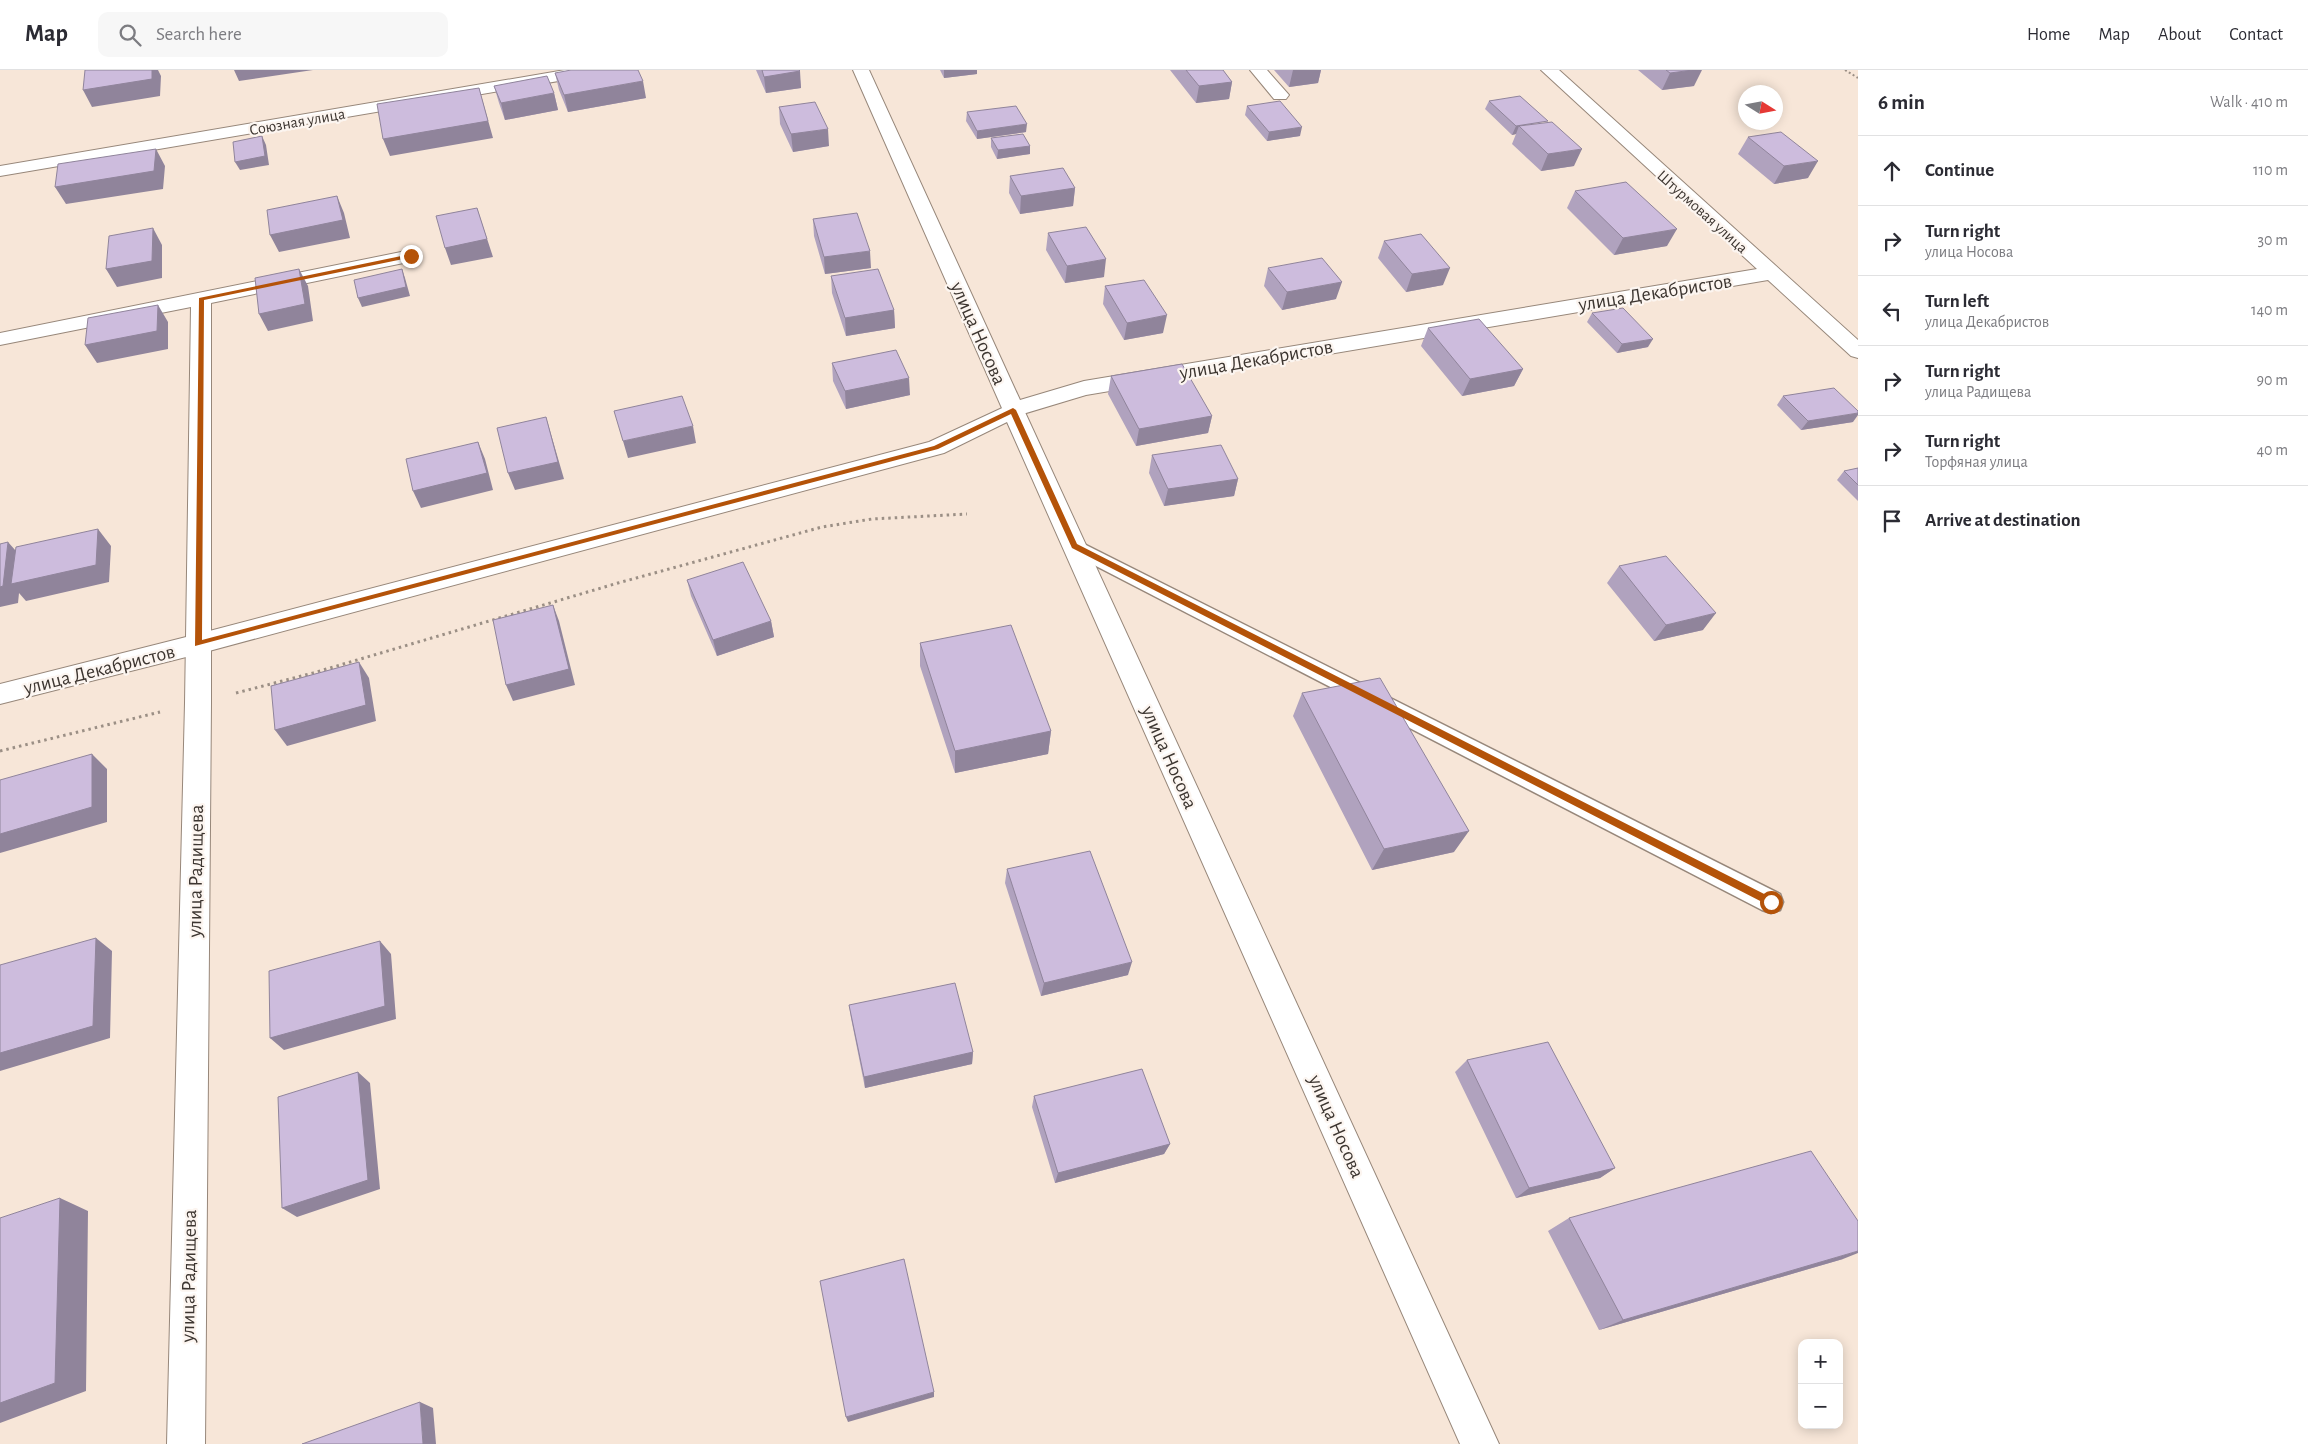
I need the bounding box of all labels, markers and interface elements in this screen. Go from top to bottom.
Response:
search box [98,12,448,57]
icon: search [116,21,144,49]
text: Map [25,22,68,46]
text: Search here [156,25,242,44]
text: Home [2027,26,2070,44]
text: Map [2098,26,2130,44]
text: About [2158,26,2201,44]
text: Contact [2229,26,2283,44]
north arrow [1738,85,1783,130]
text: 6 min [1878,92,1925,113]
text: Walk · 410 m [2210,94,2288,110]
street label: Союзная улица [248,106,347,139]
icon: ahead [1878,157,1906,185]
text: Continue [1925,161,1994,180]
text: 110 m [2253,162,2288,178]
street label: Штурмовая улица [1653,167,1751,257]
text: Turn right [1925,222,2000,241]
icon: right [1878,227,1906,255]
text: 30 m [2258,232,2288,248]
text: улица Носова [1925,244,2013,260]
route end [400,245,423,268]
street label: улица Декабристов [1576,271,1733,315]
street label: улица Носова [946,278,1010,388]
text: Turn left [1925,292,1989,311]
icon: left [1878,297,1906,325]
text: 140 m [2251,302,2288,318]
text: улица Декабристов [1925,314,2049,330]
street label: улица Декабристов [1177,337,1334,383]
text: Turn right [1925,362,2000,381]
icon: right [1878,367,1906,395]
text: 90 m [2257,372,2288,388]
text: улица Радищева [1925,384,2031,400]
text: Turn right [1925,432,2000,451]
icon: right [1878,437,1906,465]
text: 40 m [2256,442,2288,458]
text: Торфяная улица [1925,454,2028,470]
icon: arrive [1878,507,1906,535]
text: Arrive at destination [1925,511,2081,530]
street label: улица Декабристов [21,642,177,699]
street label: улица Носова [1137,702,1201,812]
street label: улица Радищева [185,804,207,939]
route start [1760,891,1783,914]
street label: улица Носова [1304,1071,1368,1181]
street label: улица Радищева [178,1209,200,1344]
map controls [1798,1339,1843,1429]
button: + [1798,1339,1843,1384]
button: − [1798,1384,1843,1429]

